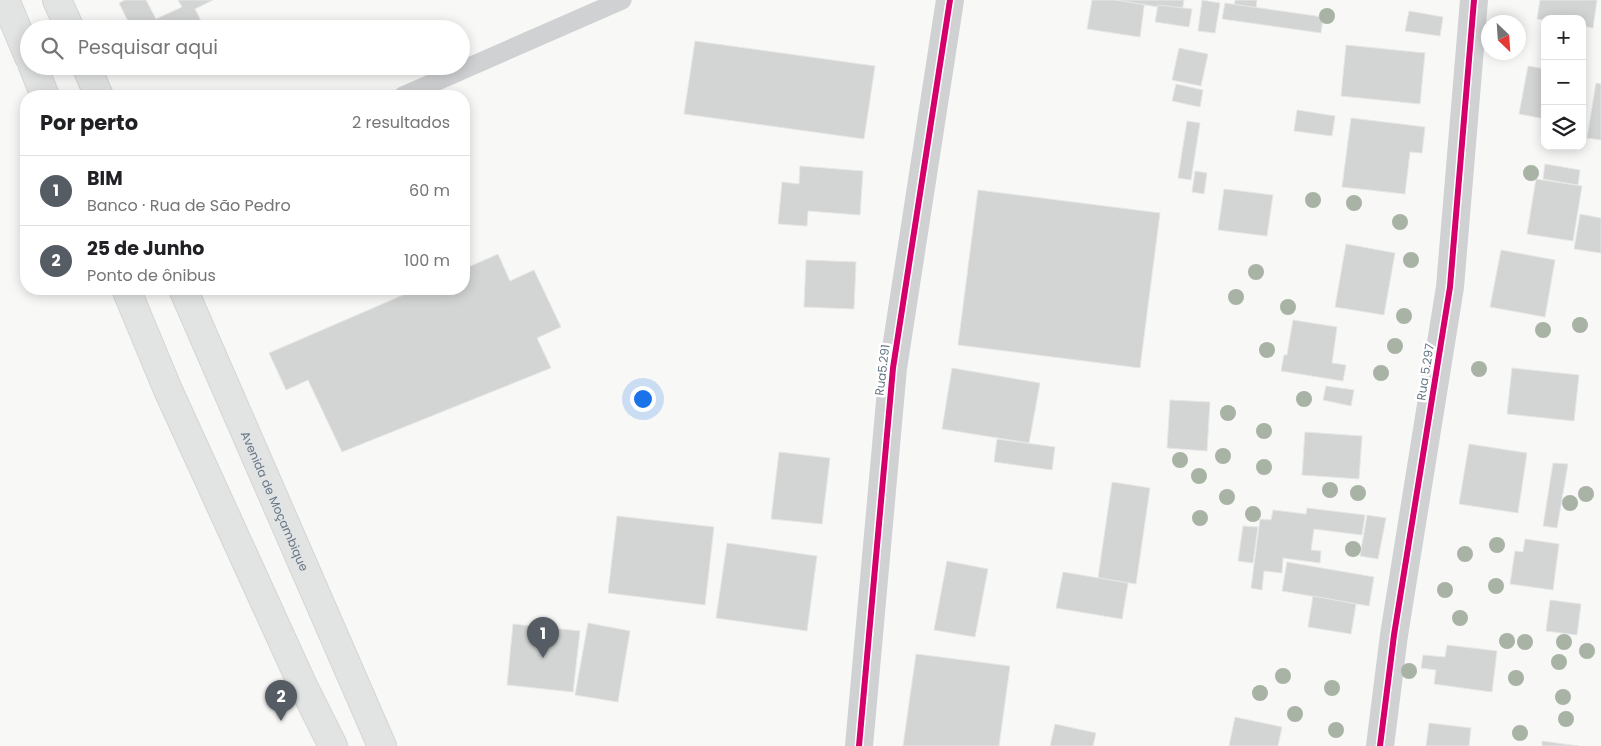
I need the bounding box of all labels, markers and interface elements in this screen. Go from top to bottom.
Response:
north arrow [1481,15,1526,60]
map controls [1541,15,1586,150]
button: + [1541,15,1586,60]
search box [20,20,470,75]
icon: search [38,34,66,62]
text: Pesquisar aqui [78,34,218,61]
button: − [1541,60,1586,105]
button: layers [1541,105,1586,150]
text: Por perto [40,108,138,137]
text: 2 resultados [352,111,450,134]
text: BIM [87,165,123,192]
text: 1 [53,179,59,202]
text: 60 m [409,179,450,202]
text: Banco · Rua de São Pedro [87,194,291,217]
text: 25 de Junho [87,235,204,262]
text: 2 [51,249,61,272]
text: 100 m [404,249,450,272]
text: Ponto de ônibus [87,264,216,287]
street label: Rua 5.297 [1412,342,1438,402]
street label: Rua5.291 [870,343,894,397]
your location [630,386,656,412]
street label: Avenida de Moçambique [237,428,313,574]
pin: 1 [527,617,559,658]
pin: 2 [265,680,297,721]

